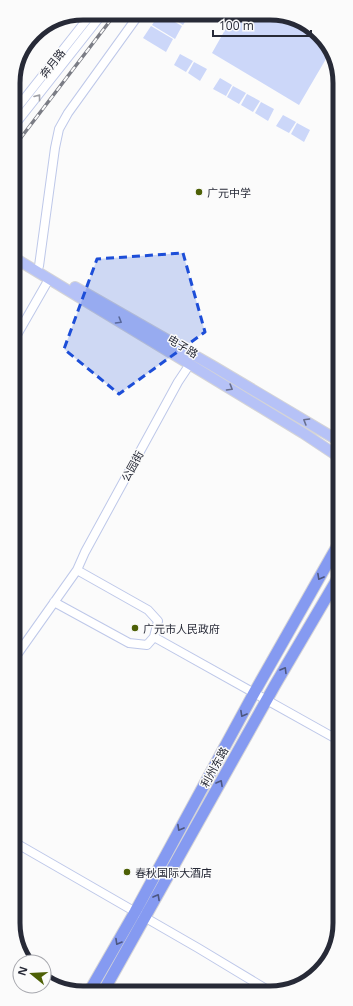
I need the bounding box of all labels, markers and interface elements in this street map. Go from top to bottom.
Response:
scale bar [213,12,311,38]
text: 100 m [219,17,254,34]
street label: 奔月路 [36,45,68,81]
one-way arrow [33,94,40,101]
place label: 广元中学 [207,185,251,200]
marker: 广元中学 [194,187,204,197]
one-way arrow [115,316,122,323]
street label: 电子路 [165,331,201,361]
one-way arrow [226,383,233,391]
one-way arrow [303,419,310,426]
street label: 公园街 [117,448,147,484]
one-way arrow [318,572,325,580]
place label: 广元市人民政府 [143,621,220,636]
marker: 广元市人民政府 [130,623,140,633]
one-way arrow [280,667,287,674]
one-way arrow [240,710,247,717]
street label: 利州东路 [197,744,231,790]
one-way arrow [216,780,223,787]
one-way arrow [178,824,185,832]
place label: 春秋国际大酒店 [135,865,212,880]
marker: 春秋国际大酒店 [122,867,132,877]
one-way arrow [152,893,159,901]
one-way arrow [115,938,122,945]
north arrow [12,954,52,994]
text: N [13,964,31,977]

